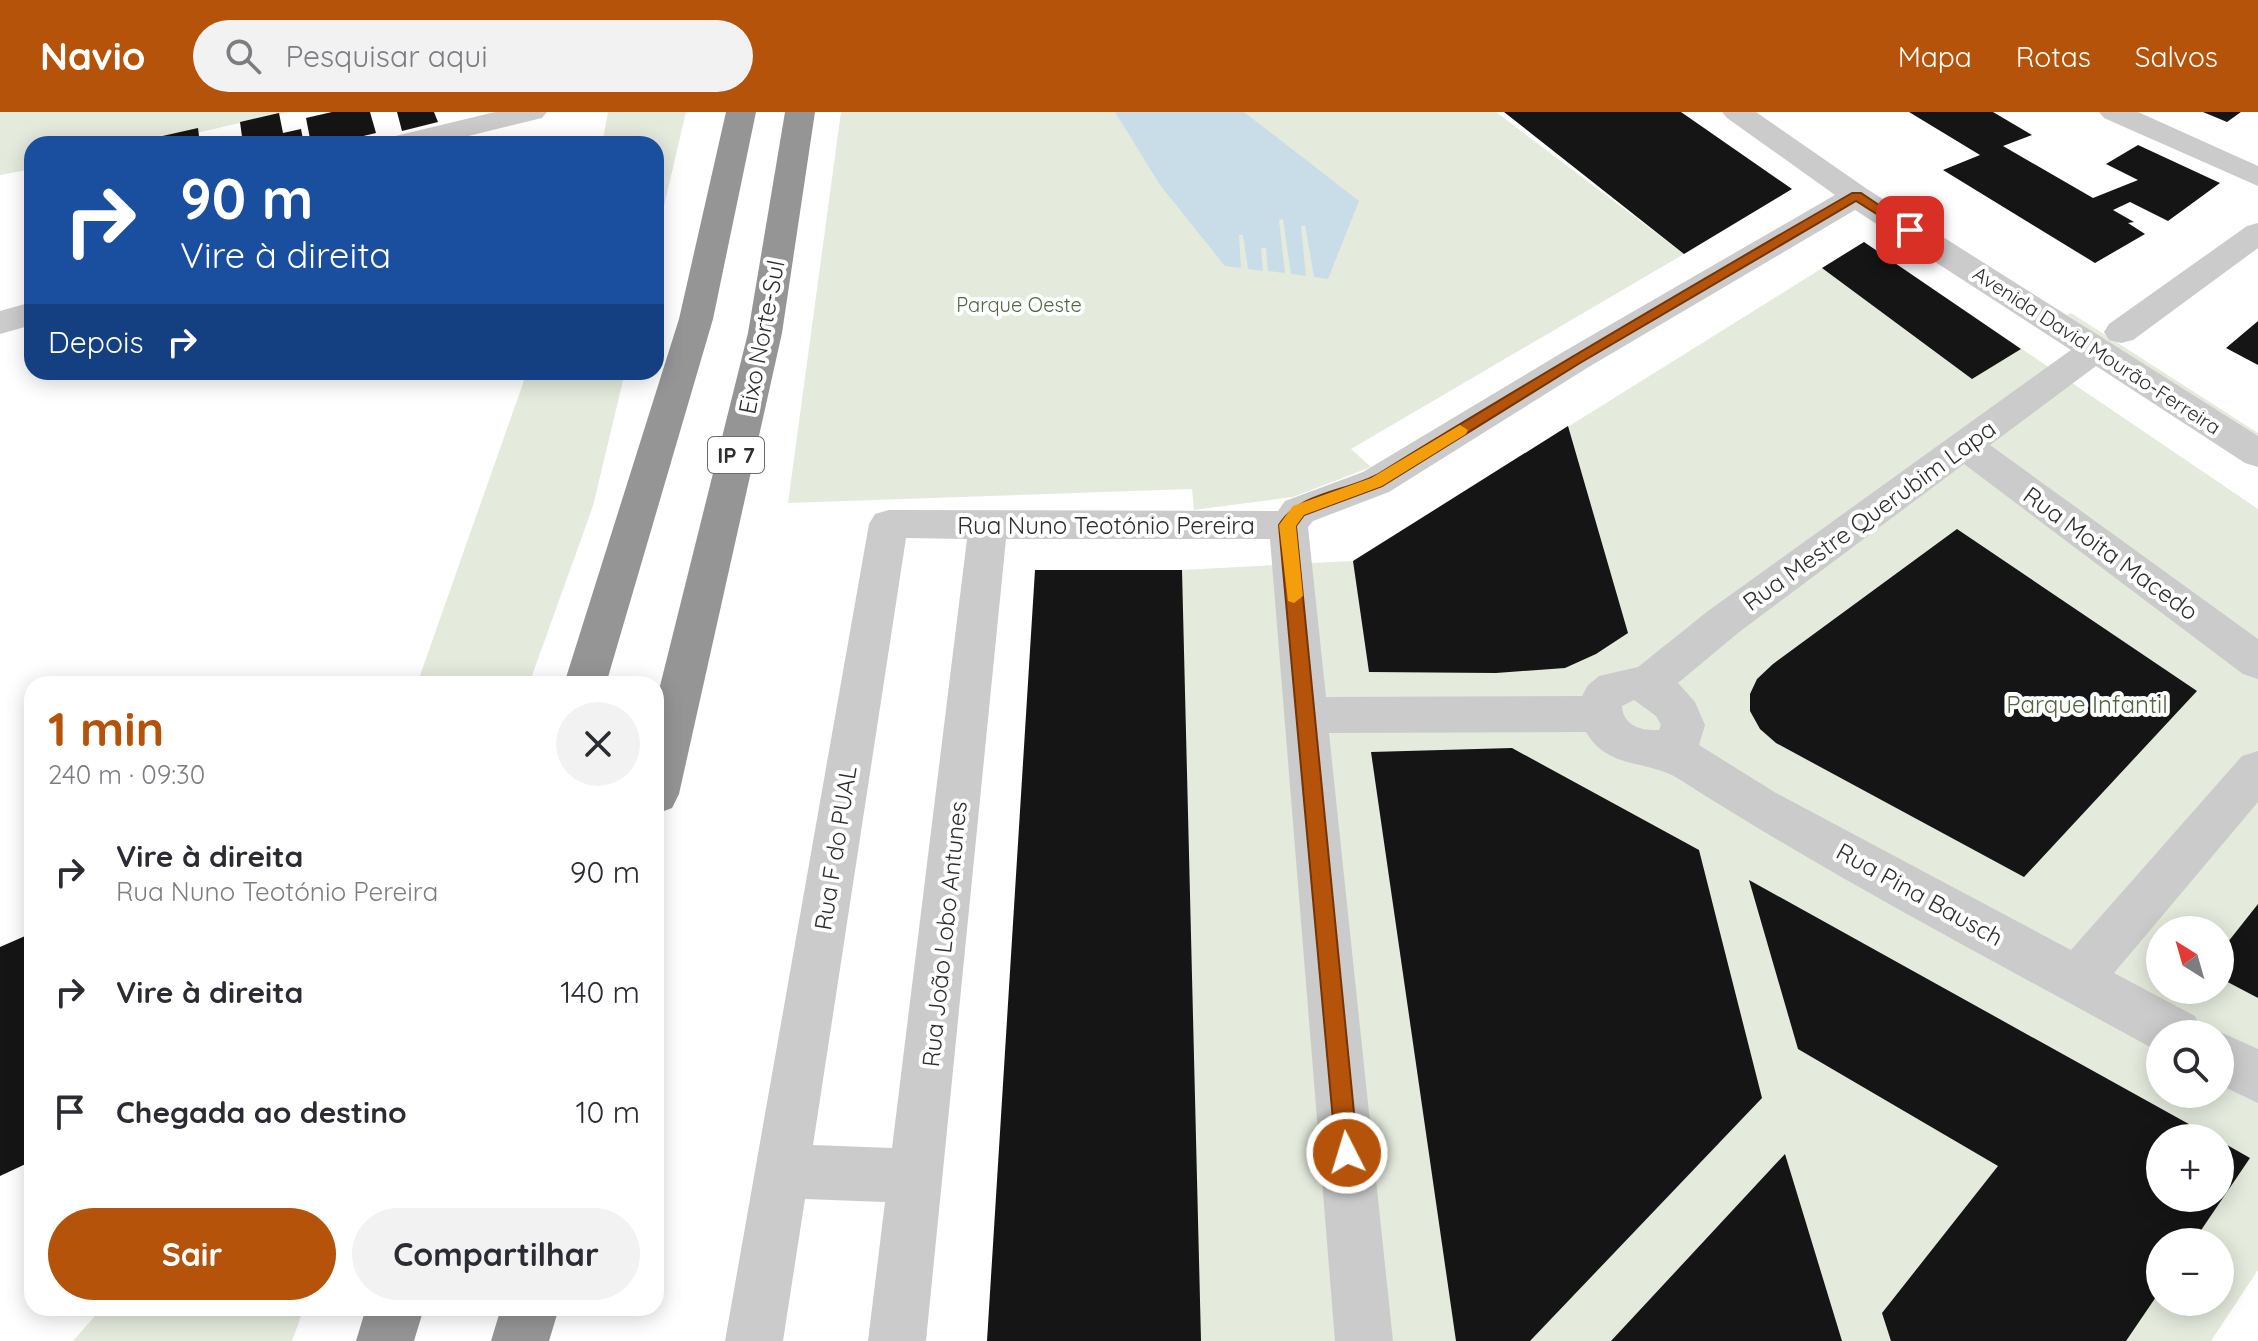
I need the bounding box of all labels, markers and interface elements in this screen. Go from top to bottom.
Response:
search box [193,20,753,92]
text: Navio [40,32,145,80]
icon: search [221,34,265,78]
text: Pesquisar aqui [285,37,488,75]
text: Mapa [1898,39,1972,74]
text: Rotas [2016,39,2091,74]
text: Salvos [2135,39,2218,74]
text: 90 m [180,163,314,233]
icon: right [48,168,152,272]
pin [1876,196,1944,264]
icon: arrive [1888,208,1932,252]
text: Vire à direita [180,232,391,277]
street label: Eixo Norte-Sul [731,258,791,416]
street label: Avenida David Mourão-Ferreira [1968,260,2226,440]
park label: Parque Oeste [956,292,1082,317]
icon: right [160,320,204,364]
text: Depois [48,323,144,361]
street label: Rua Mestre Querubim Lapa [1737,413,2001,617]
road number: IP 7 [708,437,764,473]
street label: Rua Moita Macedo [2018,480,2204,626]
street label: Rua Nuno Teotónio Pereira [957,510,1255,540]
park label: Parque Infantil [2006,689,2168,719]
text: 1 min [48,698,164,758]
button: close [556,702,640,786]
text: 240 m · 09:30 [48,758,205,791]
street label: Rua F do PUAL [807,764,863,932]
street label: Rua João Lobo Antunes [915,800,973,1068]
street label: Rua Pina Bausch [1831,836,2009,952]
text: Vire à direita [116,837,303,875]
icon: right [48,850,92,894]
text: 90 m [570,853,640,891]
text: Rua Nuno Teotónio Pereira [116,875,438,908]
north arrow [2146,916,2234,1004]
map controls [2146,916,2234,1316]
icon: right [48,970,92,1014]
text: Vire à direita [116,973,303,1011]
text: 140 m [560,973,640,1011]
button: search [2146,1020,2234,1108]
icon: arrive [48,1090,92,1134]
text: Chegada ao destino [116,1093,407,1131]
text: 10 m [576,1093,640,1131]
position arrow [1305,1111,1389,1195]
button: + [2146,1124,2234,1212]
button: Sair [48,1208,336,1300]
button: Compartilhar [352,1208,640,1300]
button: − [2146,1228,2234,1316]

